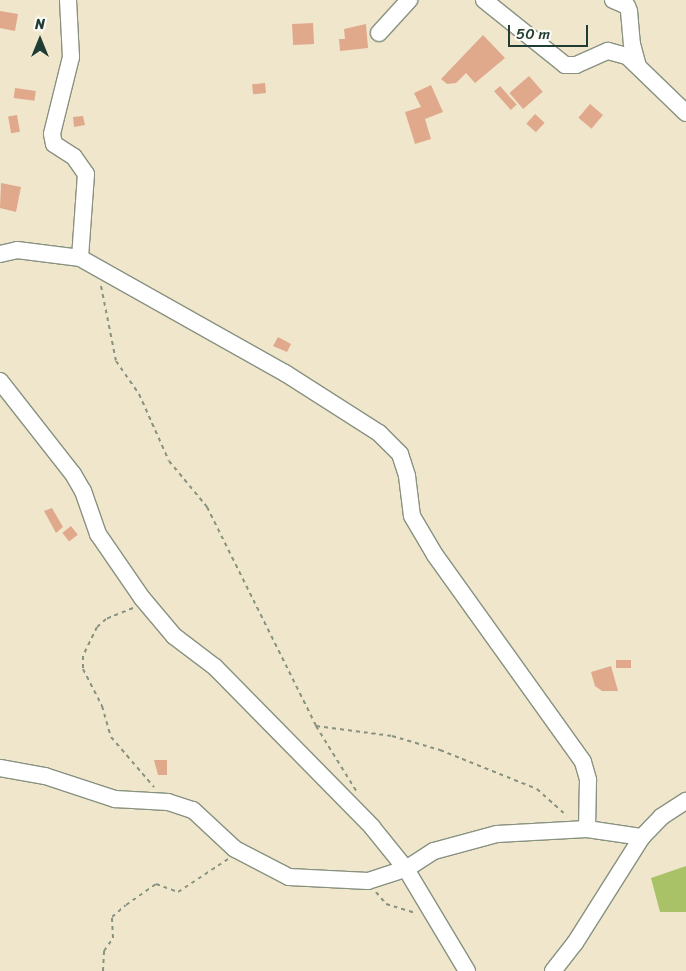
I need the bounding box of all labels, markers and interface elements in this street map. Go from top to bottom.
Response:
text: N [35,12,45,37]
north arrow [15,15,65,65]
scale bar [511,15,591,47]
text: 50 m [516,21,550,47]

